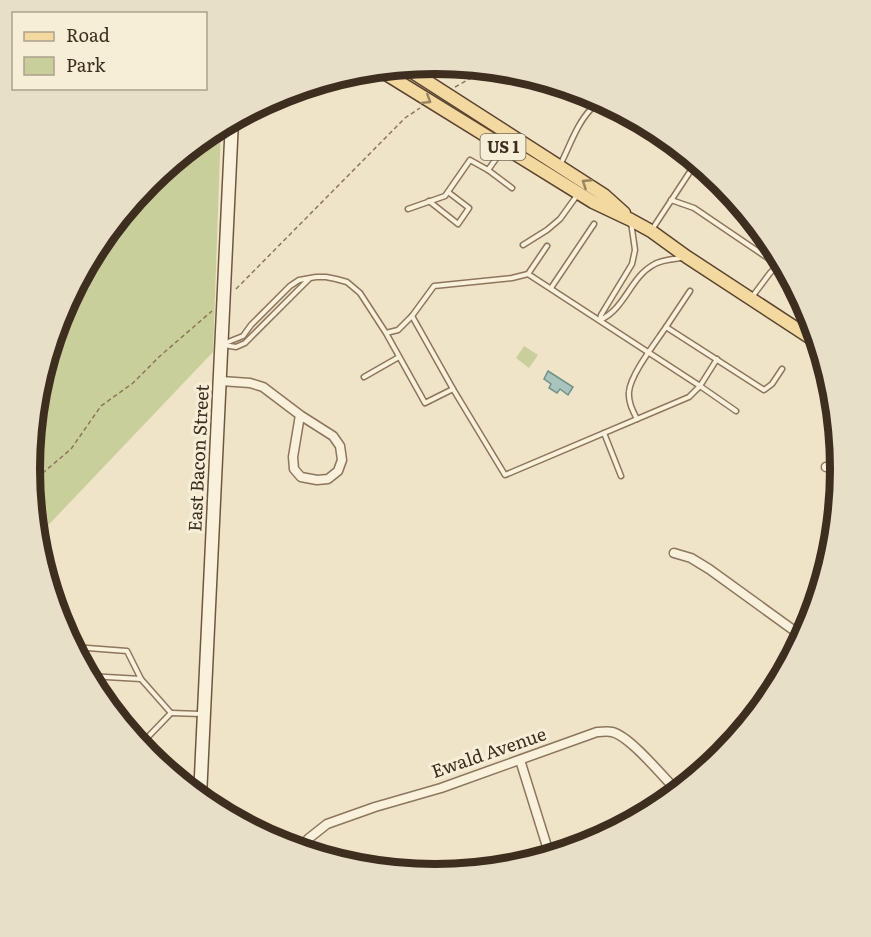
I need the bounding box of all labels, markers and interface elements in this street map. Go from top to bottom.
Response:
legend [12,12,207,90]
text: Road [66,21,110,48]
text: Park [66,51,107,78]
one-way arrow [421,92,431,104]
road number: US 1 [480,134,526,160]
one-way arrow [582,179,592,191]
street label: East Bacon Street [180,383,215,532]
street label: Ewald Avenue [427,719,550,784]

